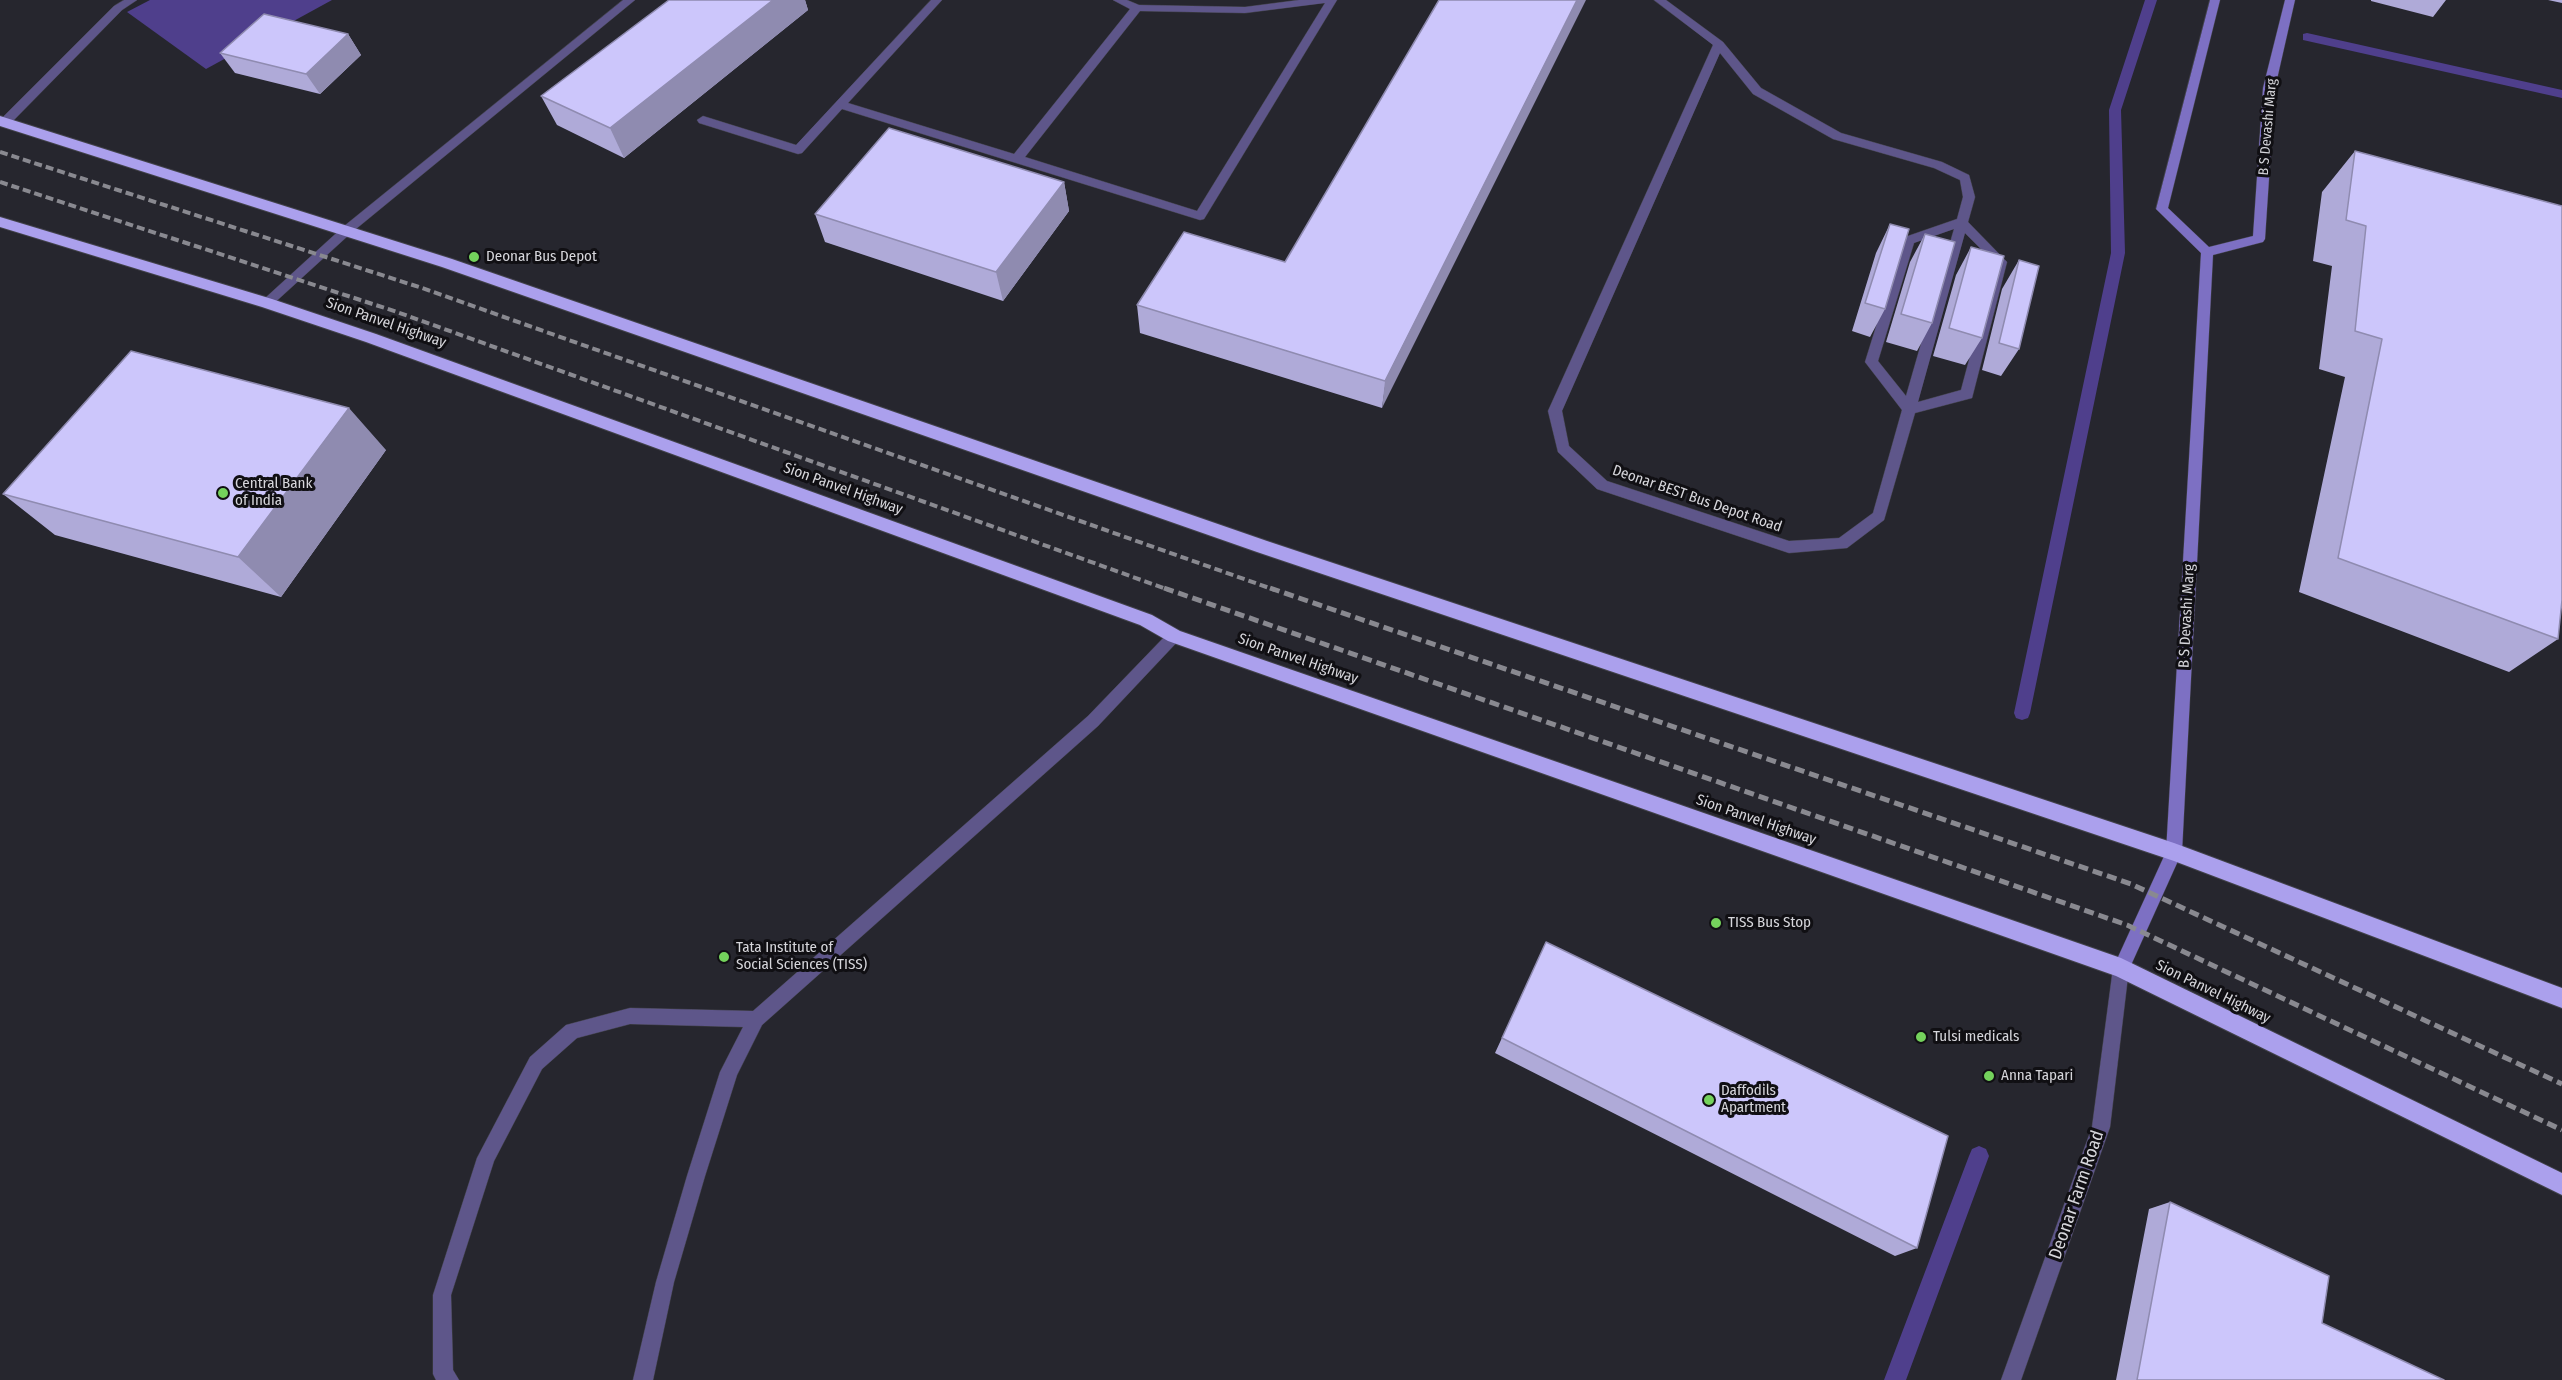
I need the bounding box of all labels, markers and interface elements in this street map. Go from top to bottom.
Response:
street label: B S Devashi Marg [2255,78,2281,176]
place label: Deonar Bus Depot [486,248,597,266]
marker: Deonar Bus Depot [467,250,481,264]
street label: Sion Panvel Highway [324,294,448,352]
street label: Sion Panvel Highway [781,459,905,519]
street label: Deonar BEST Bus Depot Road [1610,461,1784,537]
place label: Central Bank of India [235,475,312,510]
marker: Central Bank of India [216,486,230,500]
street label: B S Devashi Marg [2175,564,2199,668]
street label: Sion Panvel Highway [1236,630,1360,688]
street label: Sion Panvel Highway [1694,791,1818,849]
place label: TISS Bus Stop [1728,914,1811,932]
marker: TISS Bus Stop [1709,916,1723,930]
place label: Tata Institute of Social Sciences (TISS) [736,939,867,974]
marker: Tata Institute of Social Sciences (TISS) [717,950,731,964]
street label: Sion Panvel Highway [2153,956,2273,1028]
place label: Tulsi medicals [1933,1028,2019,1046]
marker: Tulsi medicals [1914,1030,1928,1044]
place label: Anna Tapari [2001,1067,2073,1085]
marker: Anna Tapari [1982,1069,1996,1083]
place label: Daffodils Apartment [1721,1082,1786,1117]
marker: Daffodils Apartment [1702,1093,1716,1107]
street label: Deonar Farm Road [2045,1128,2109,1262]

